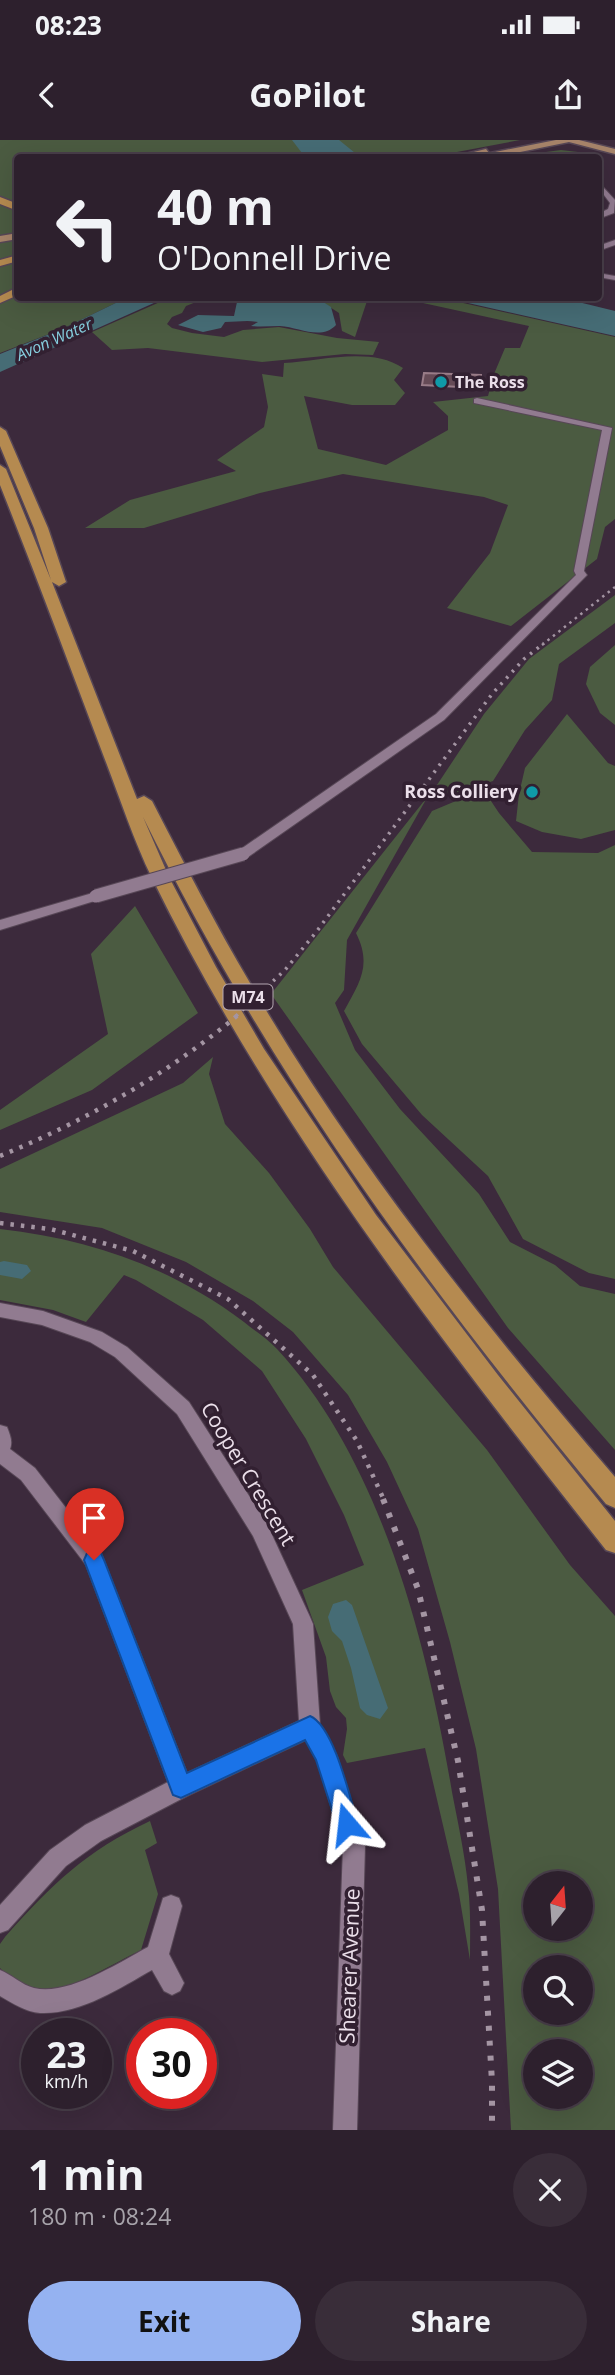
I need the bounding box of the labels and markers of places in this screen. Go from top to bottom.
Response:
place label: The Ross [455,371,525,393]
marker: The Ross [433,374,449,390]
place label: Ross Colliery [404,779,519,803]
marker: Ross Colliery [524,784,540,800]
pin [64,1488,124,1560]

